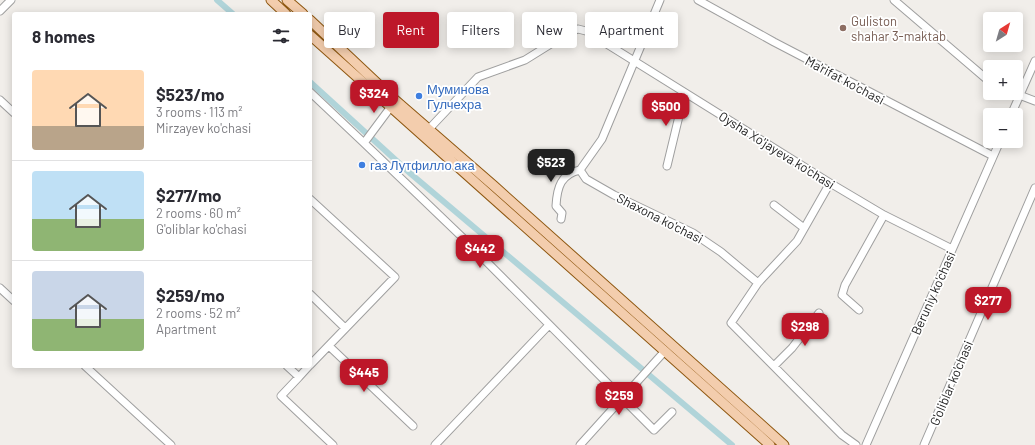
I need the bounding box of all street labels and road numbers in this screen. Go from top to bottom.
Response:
street label: Ma'rifat ko'chasi [803,52,887,108]
street label: Oysha Xo'jayeva ko'chasi [716,108,838,192]
street label: Shaxona ko'chasi [614,189,706,247]
street label: Beruniy ko'chasi [907,249,959,337]
street label: G'oliblar ko'chasi [926,338,976,428]

